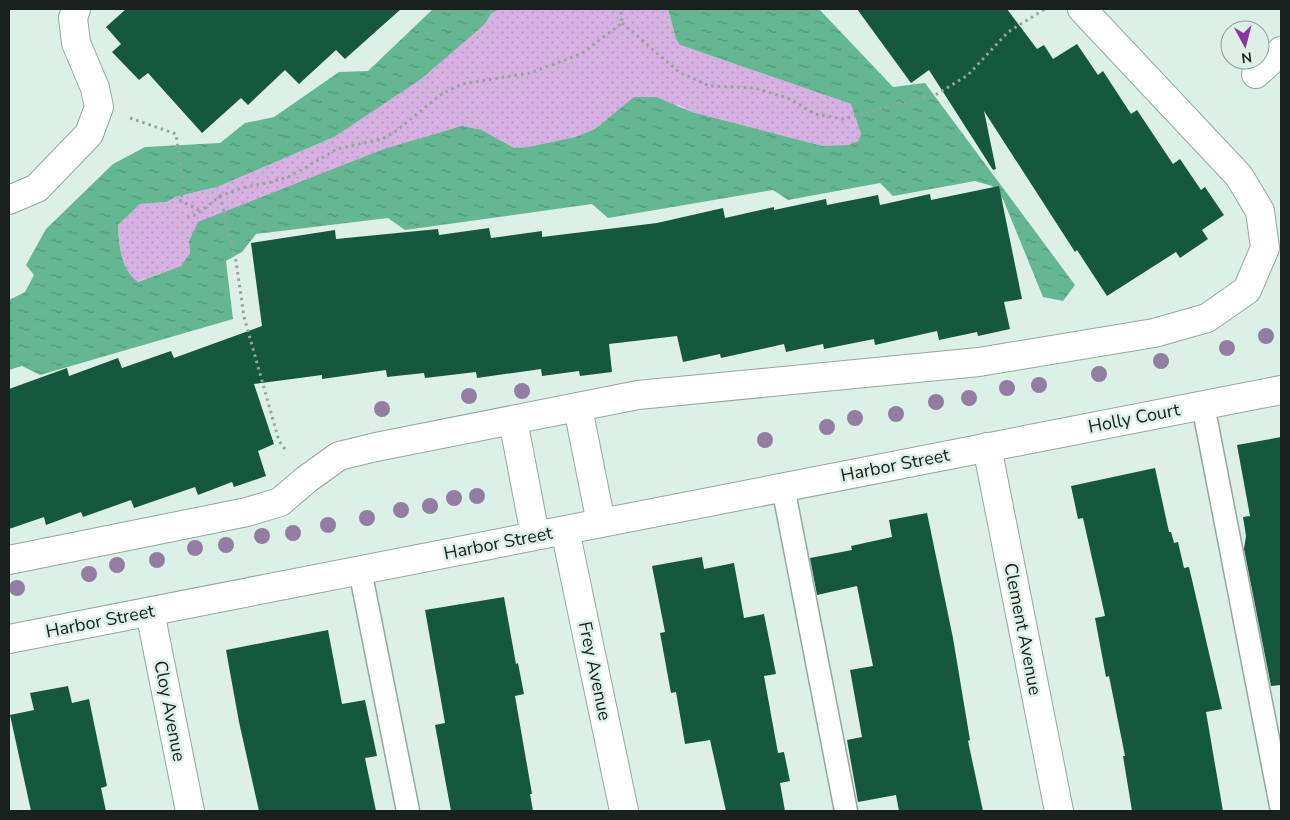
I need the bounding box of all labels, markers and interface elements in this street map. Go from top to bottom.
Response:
north arrow [1220,20,1270,70]
text: N [1240,47,1253,67]
street label: Holly Court [1086,397,1183,439]
street label: Harbor Street [839,443,952,487]
street label: Harbor Street [442,521,555,565]
street label: Clement Avenue [998,561,1048,697]
street label: Harbor Street [44,599,157,643]
street label: Frey Avenue [573,619,617,723]
street label: Cloy Avenue [148,658,192,764]

